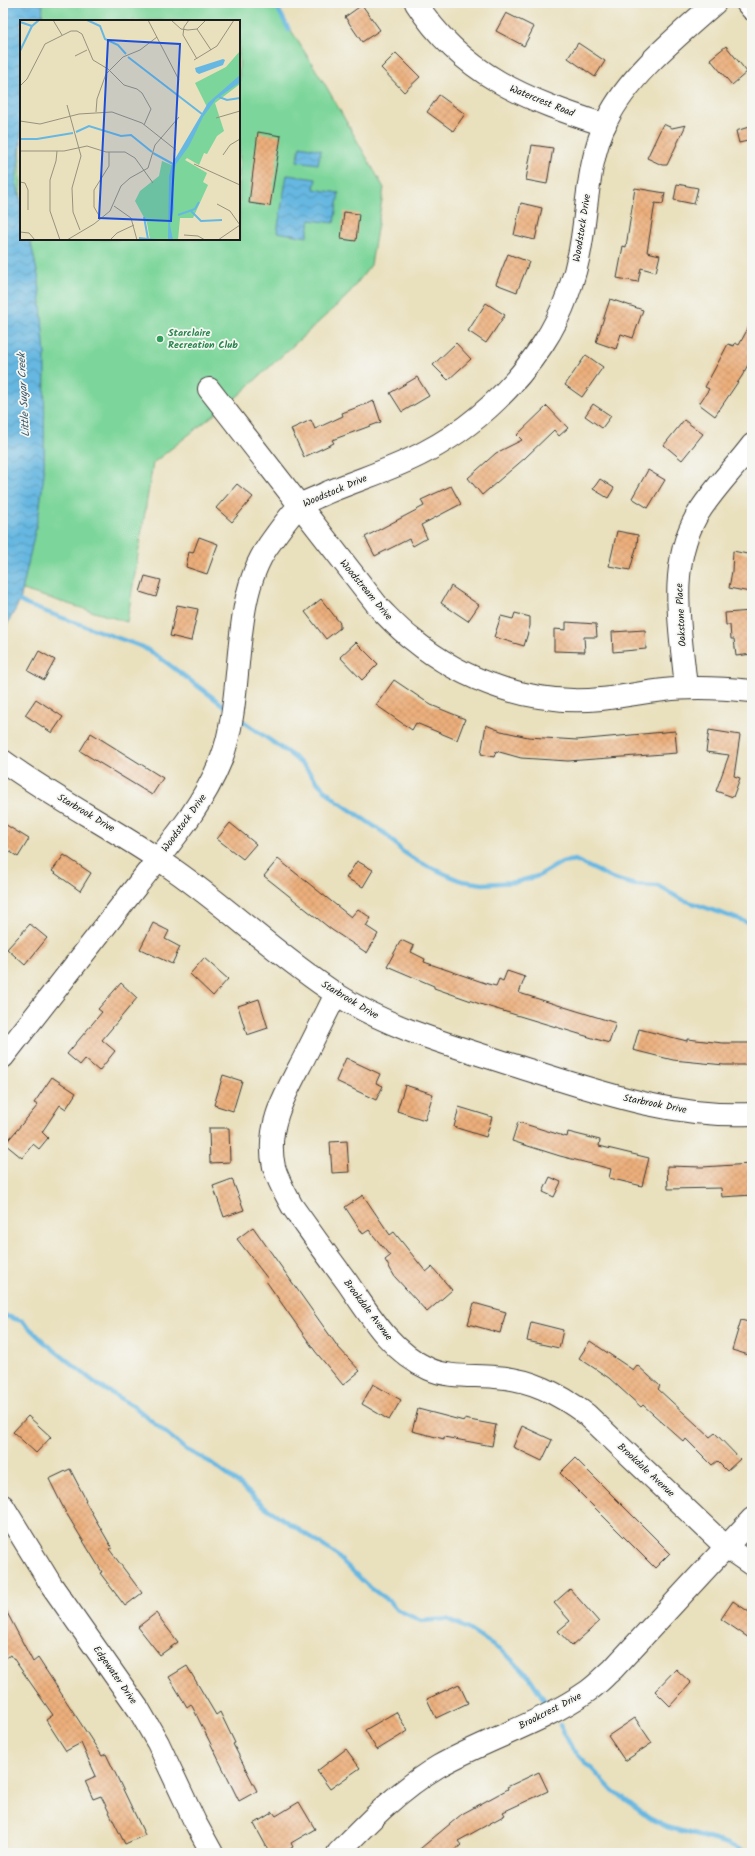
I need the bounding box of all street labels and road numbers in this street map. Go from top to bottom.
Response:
street label: Watercrest Road [507,81,578,122]
street label: Woodstock Drive [569,192,595,263]
street label: Woodstock Drive [300,470,370,512]
street label: Woodstream Drive [336,556,397,624]
street label: Oakstone Place [671,582,691,647]
street label: Starbrook Drive [54,790,118,837]
street label: Woodstock Drive [157,790,211,855]
street label: Starbrook Drive [318,977,382,1024]
street label: Starbrook Drive [622,1090,689,1118]
street label: Brookdale Avenue [339,1276,397,1345]
street label: Brookdale Avenue [614,1439,679,1501]
street label: Edgewater Drive [89,1643,141,1708]
street label: Brookcrest Drive [516,1688,585,1734]

